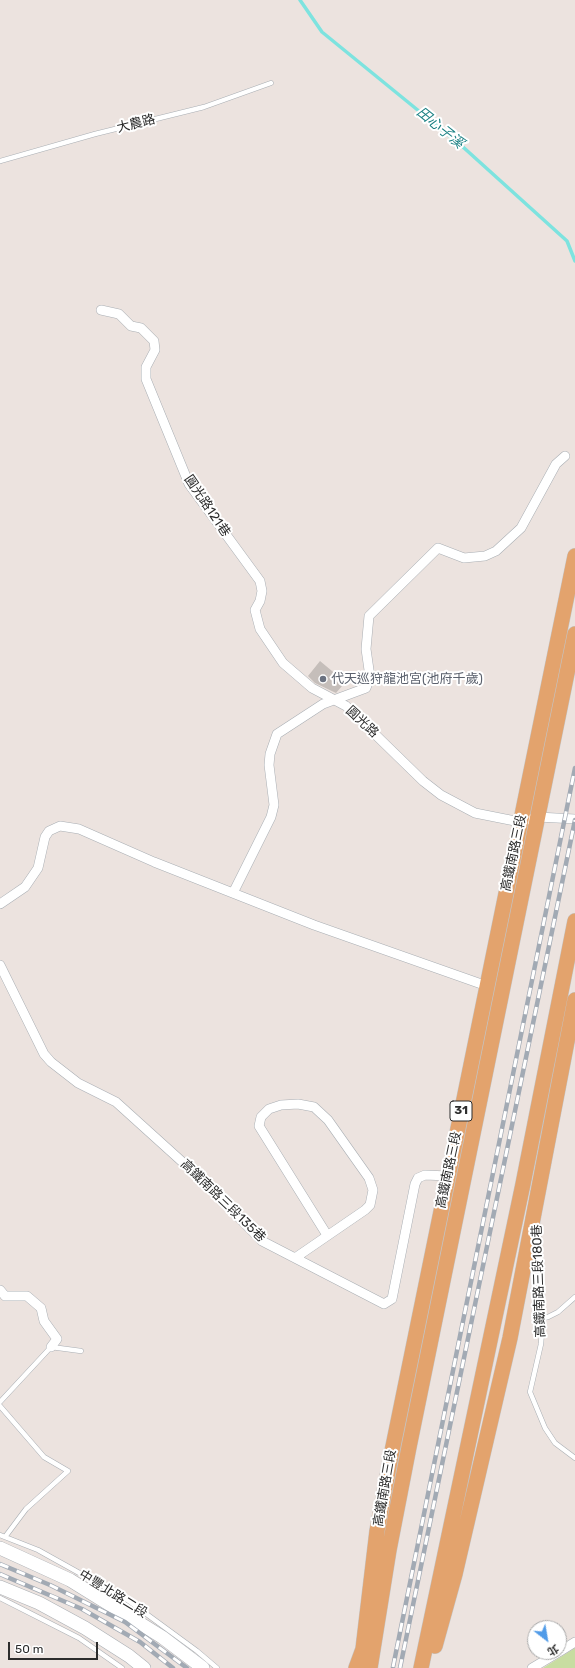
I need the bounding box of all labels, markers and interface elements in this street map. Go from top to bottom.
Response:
water label: 田心子溪 [413,104,467,152]
street label: 大農路 [115,112,157,136]
street label: 圓光路121巷 [181,472,233,540]
place label: 代天巡狩龍池宮(池府千歲) [331,671,483,687]
marker: 代天巡狩龍池宮(池府千歲) [318,674,328,684]
street label: 圓光路 [342,703,382,741]
street label: 高鐵南路三段 [498,813,530,893]
road number: 31 [450,1101,472,1121]
street label: 高鐵南路三段 [433,1130,465,1210]
street label: 高鐵南路三段135巷 [177,1156,269,1246]
street label: 高鐵南路三段180巷 [529,1224,549,1338]
street label: 高鐵南路三段 [371,1448,399,1528]
street label: 中豐北路二段 [76,1567,150,1621]
north arrow [527,1620,567,1660]
scale bar [10,1634,100,1660]
text: 北 [545,1641,561,1658]
text: 50 m [15,1642,43,1656]

